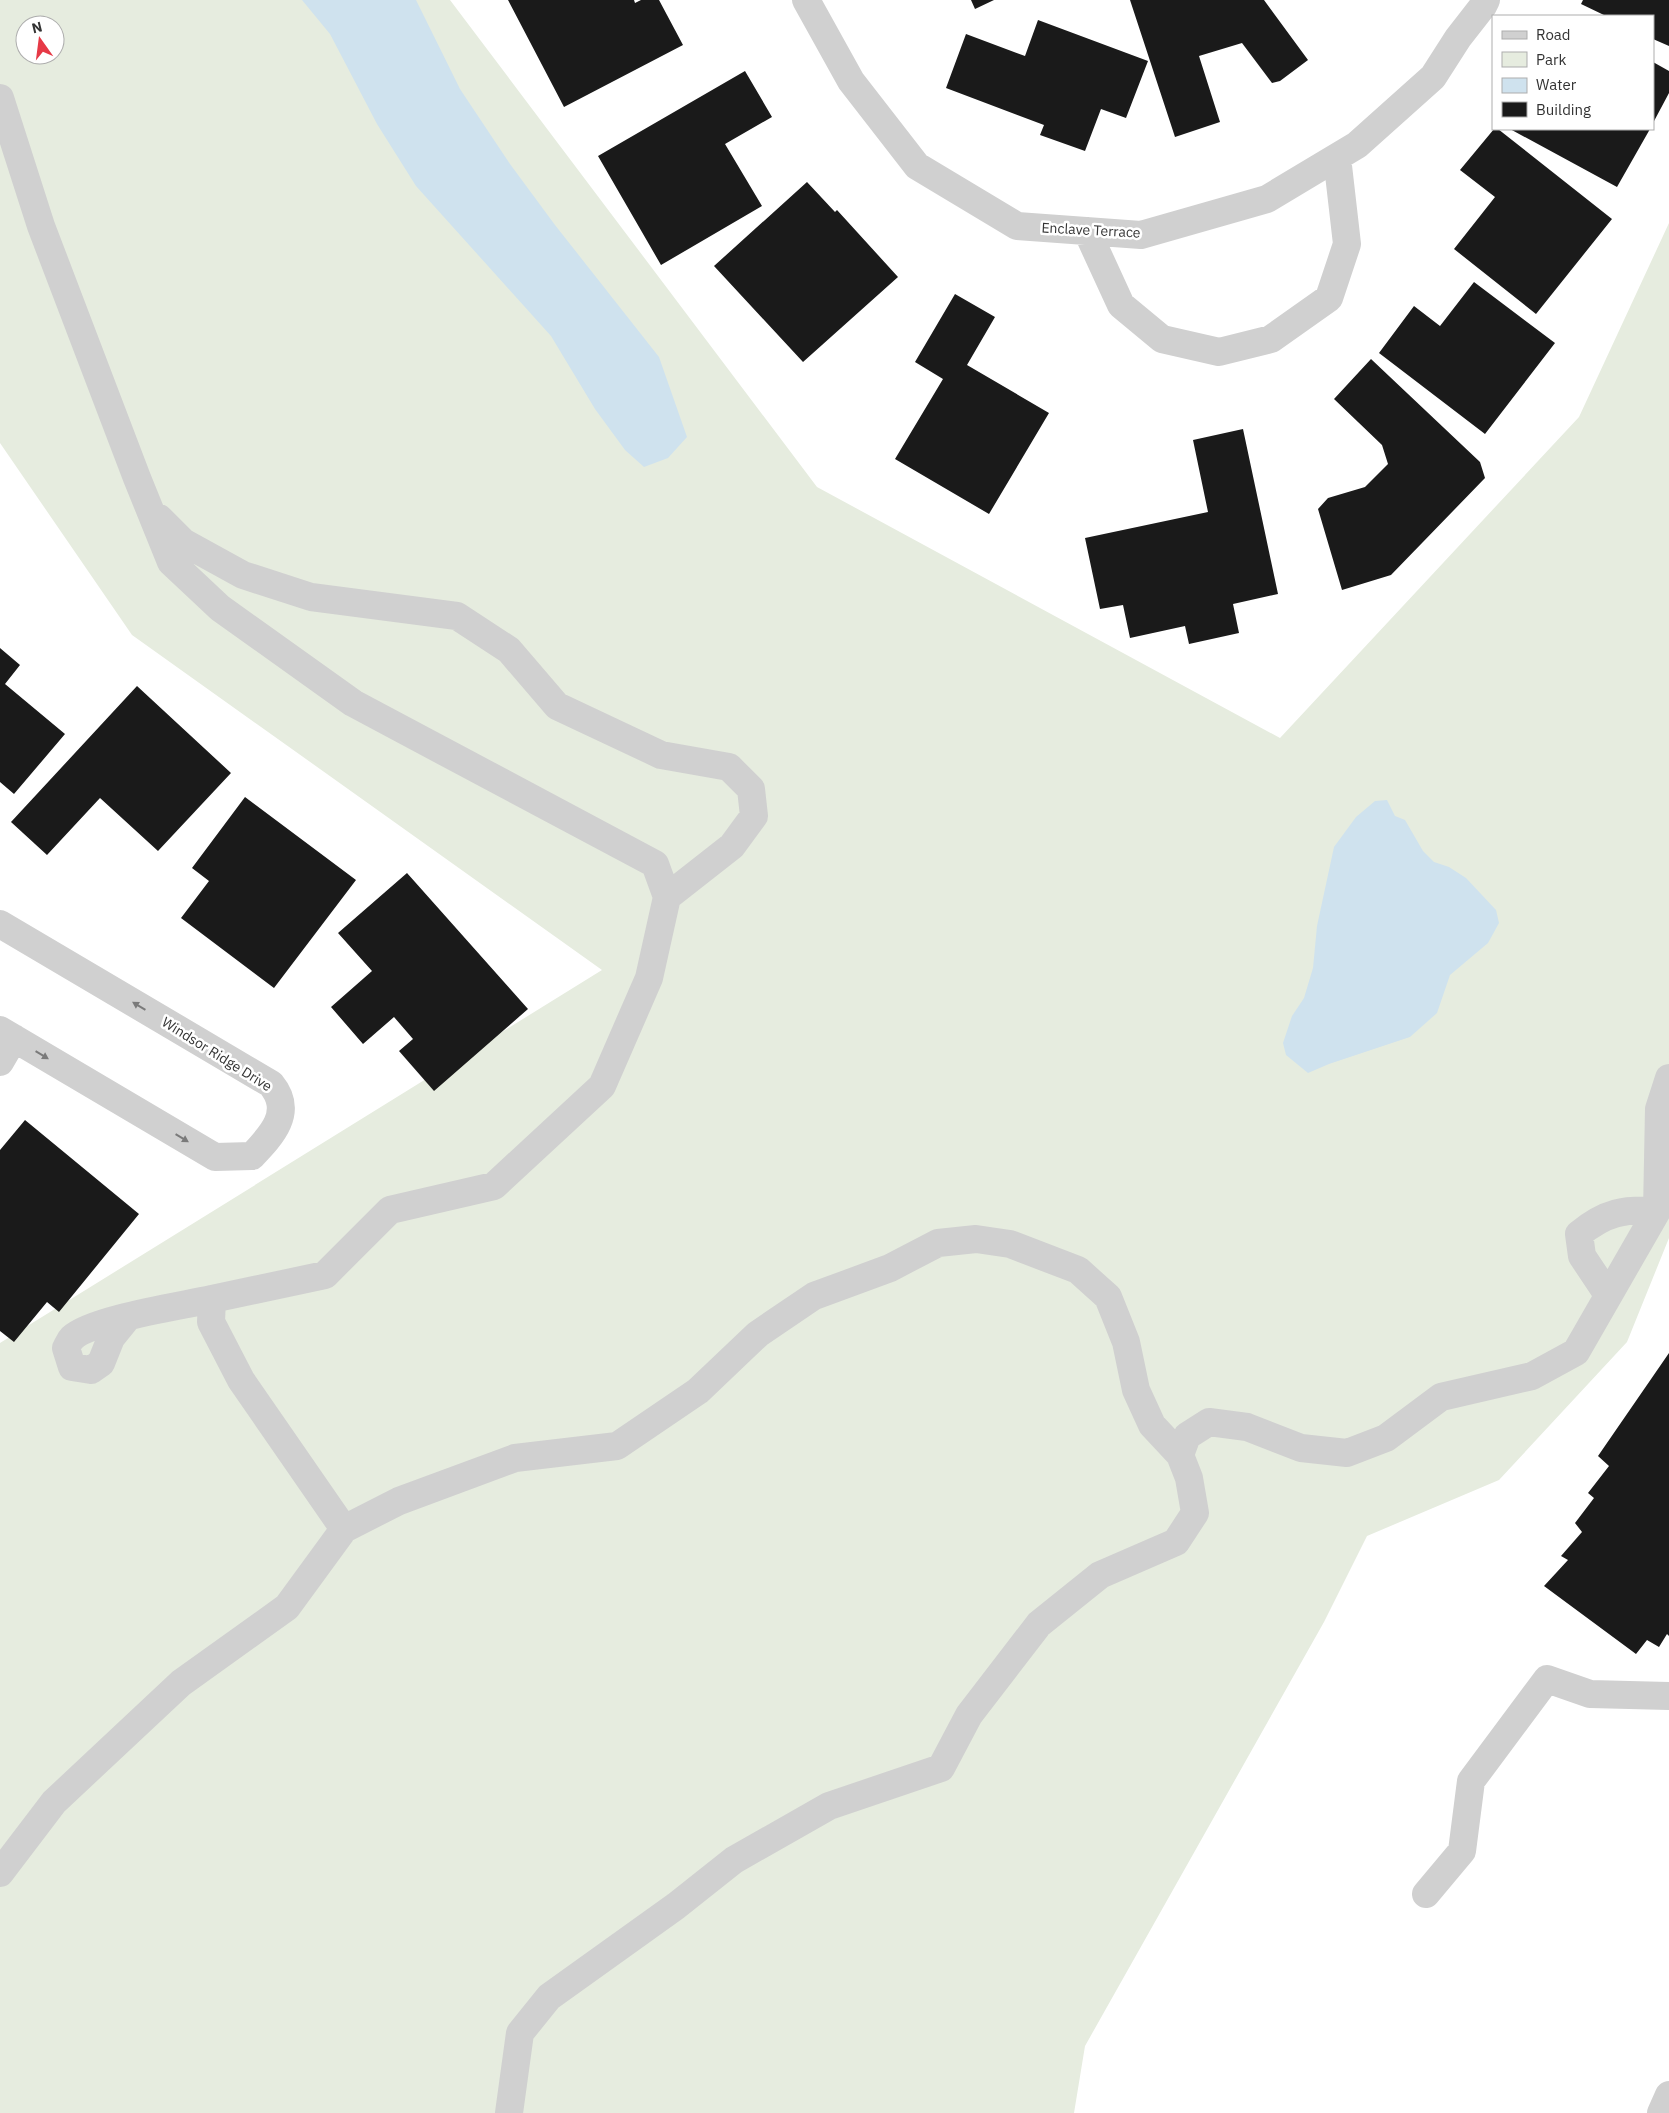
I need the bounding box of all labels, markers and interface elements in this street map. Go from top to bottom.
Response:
north arrow [15,15,65,65]
legend [1492,15,1654,130]
text: N [30,17,44,37]
text: Road [1536,25,1571,44]
text: Park [1536,50,1566,69]
text: Water [1536,75,1577,94]
text: Building [1536,100,1591,119]
street label: Enclave Terrace [1041,218,1141,242]
one-way arrow [132,1002,146,1011]
street label: Windsor Ridge Drive [159,1013,276,1095]
one-way arrow [35,1050,48,1059]
one-way arrow [175,1133,188,1142]

